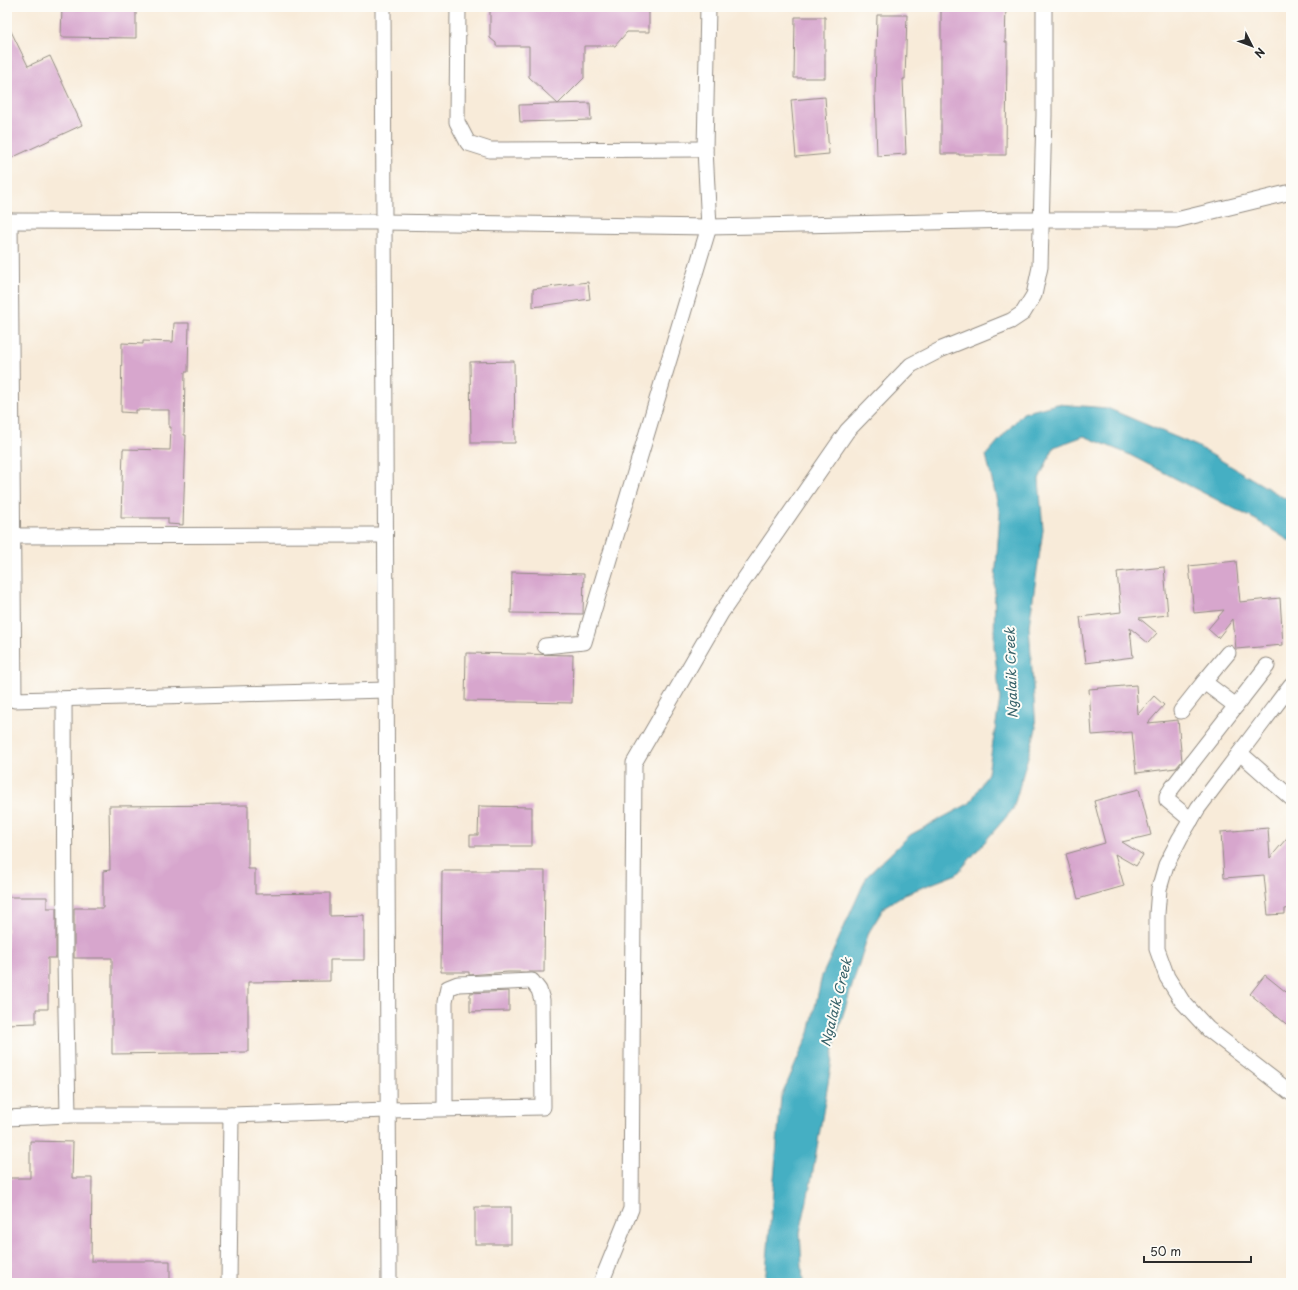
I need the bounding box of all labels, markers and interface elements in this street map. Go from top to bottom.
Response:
north arrow [1232,26,1272,66]
text: N [1250,44,1269,62]
water label: Ngalaik Creek [999,626,1022,719]
water label: Ngalaik Creek [815,954,856,1048]
scale bar [1144,1238,1251,1264]
text: 50 m [1150,1242,1181,1260]

